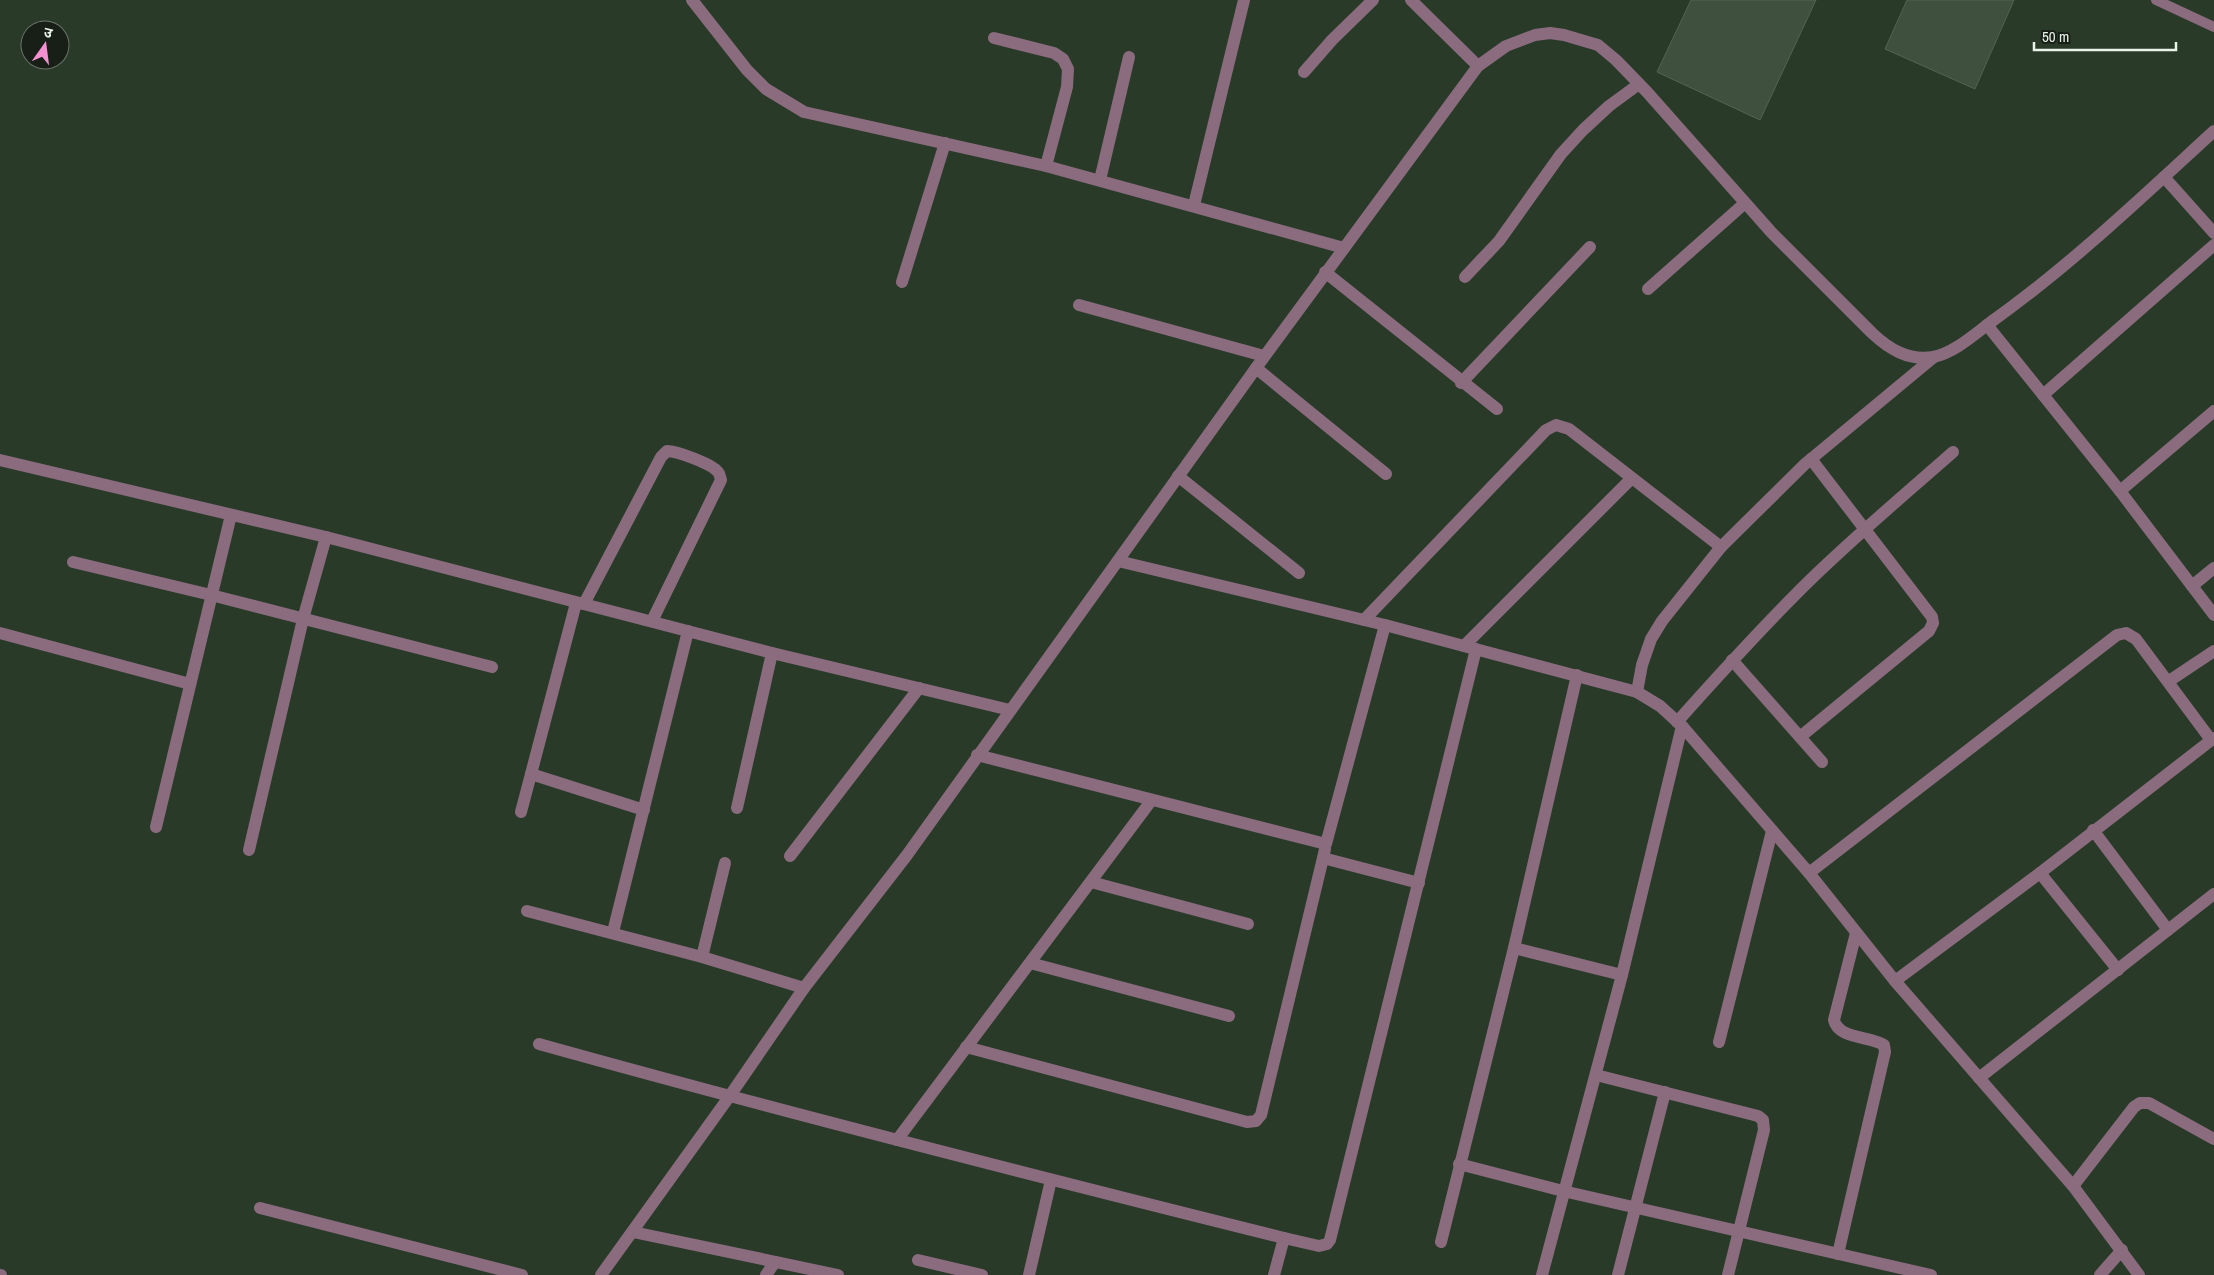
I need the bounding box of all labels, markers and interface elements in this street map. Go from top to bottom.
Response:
north arrow [20,20,70,70]
scale bar [2034,20,2176,52]
text: उ [42,23,55,42]
text: 50 m [2042,26,2069,47]

